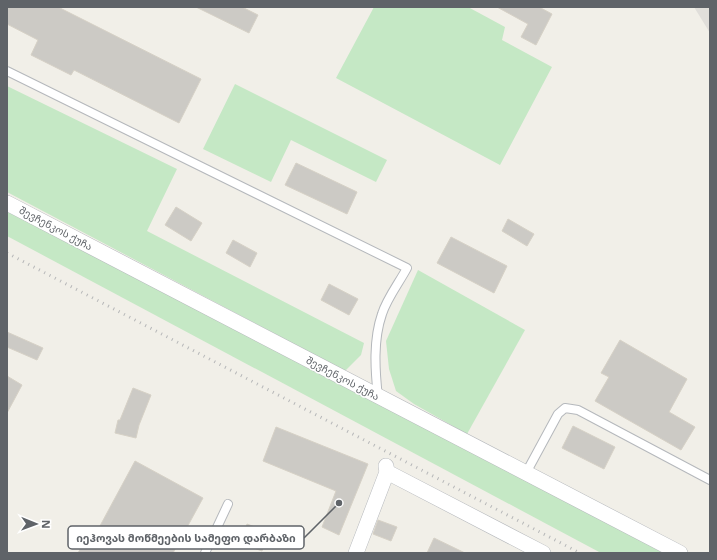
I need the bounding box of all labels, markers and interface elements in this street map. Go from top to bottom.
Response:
street label: შევჩენკოს ქუჩა [17,203,95,253]
street label: შევჩენკოს ქუჩა [304,353,382,403]
north arrow [16,504,56,544]
text: N [39,520,54,529]
callout: იეჰოვას მოწმეების სამეფო დარბაზი [68,526,304,549]
text: იეჰოვას მოწმეების სამეფო დარბაზი [76,530,296,545]

